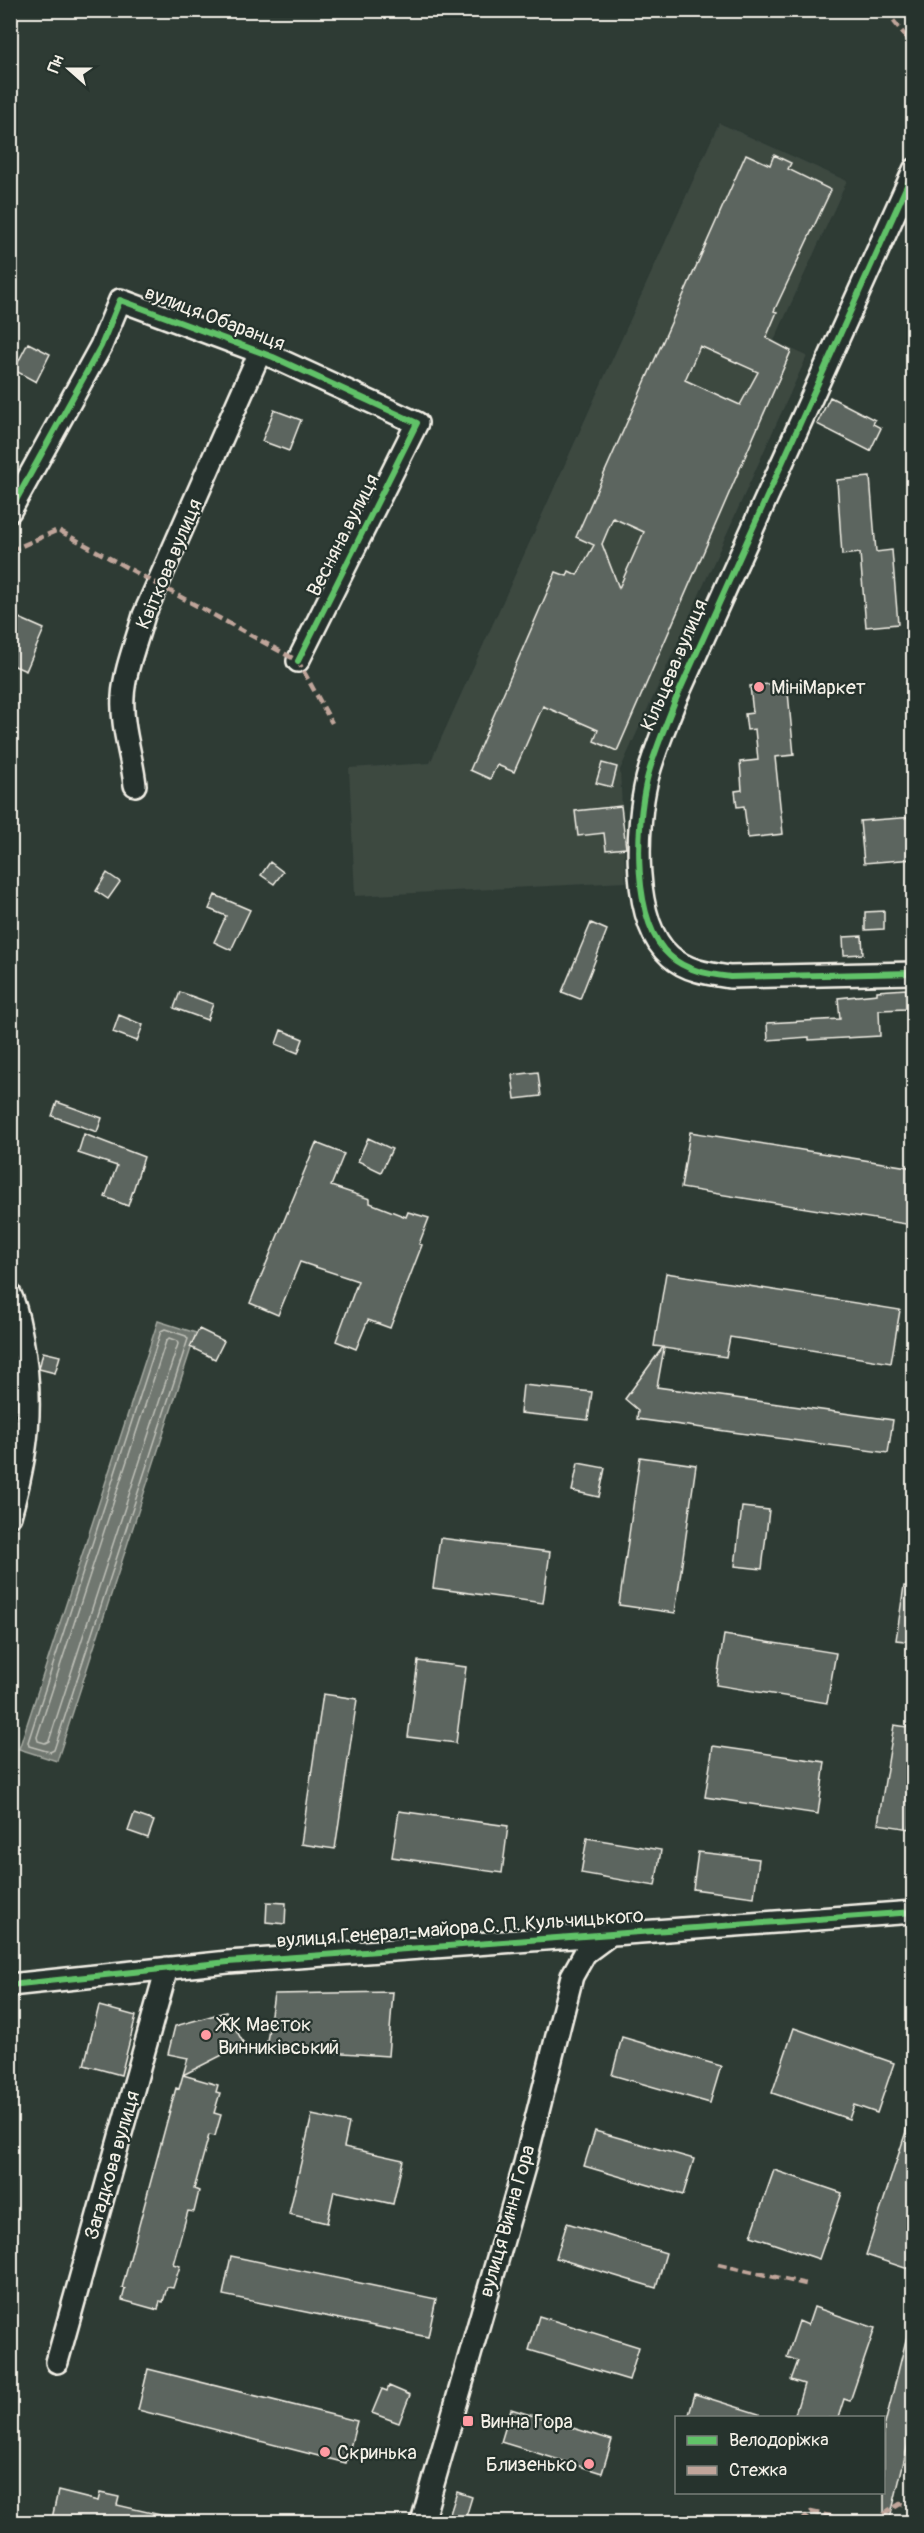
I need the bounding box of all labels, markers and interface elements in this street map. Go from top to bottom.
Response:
north arrow [39,39,99,99]
text: Пн [43,52,68,76]
street label: вулиця Обаранця [141,280,289,356]
street label: Весняна вулиця [301,470,385,600]
street label: Квіткова вулиця [130,495,208,633]
street label: Кільцева вулиця [635,595,713,735]
place label: МініМаркет [771,675,866,700]
marker: МініМаркет [752,680,766,694]
street label: вулиця Генерал-майора С. П. Кульчицького [276,1903,645,1953]
place label: ЖК Маєток Винниківський [215,2012,339,2060]
marker: ЖК Маєток Винниківський [199,2028,213,2042]
street label: Загадкова вулиця [79,2088,145,2242]
street label: вулиця Винна Гора [473,2142,541,2300]
place label: Винна Гора [480,2409,573,2434]
marker: Винна Гора [461,2414,475,2428]
legend [675,2416,885,2494]
text: Велодоріжка [729,2429,829,2452]
place label: Скринька [337,2440,417,2465]
marker: Скринька [318,2445,332,2459]
place label: Близенько [486,2452,577,2477]
marker: Близенько [582,2457,596,2471]
text: Стежка [729,2459,787,2482]

